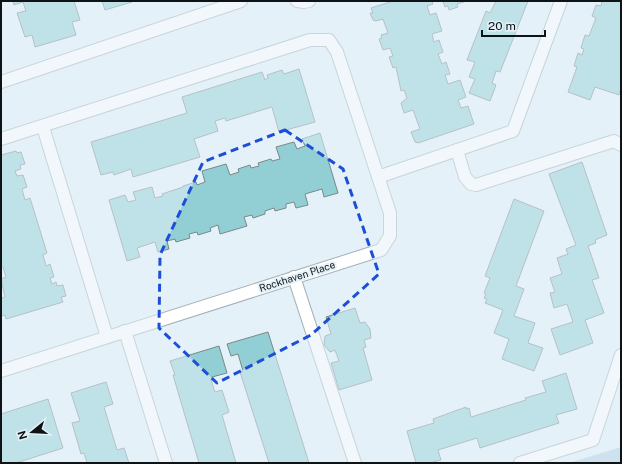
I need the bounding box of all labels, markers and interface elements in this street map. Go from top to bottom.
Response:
scale bar [482,12,545,38]
text: 20 m [488,19,516,33]
street label: Rockhaven Place [258,258,337,294]
north arrow [12,412,52,452]
text: N [15,429,30,441]

